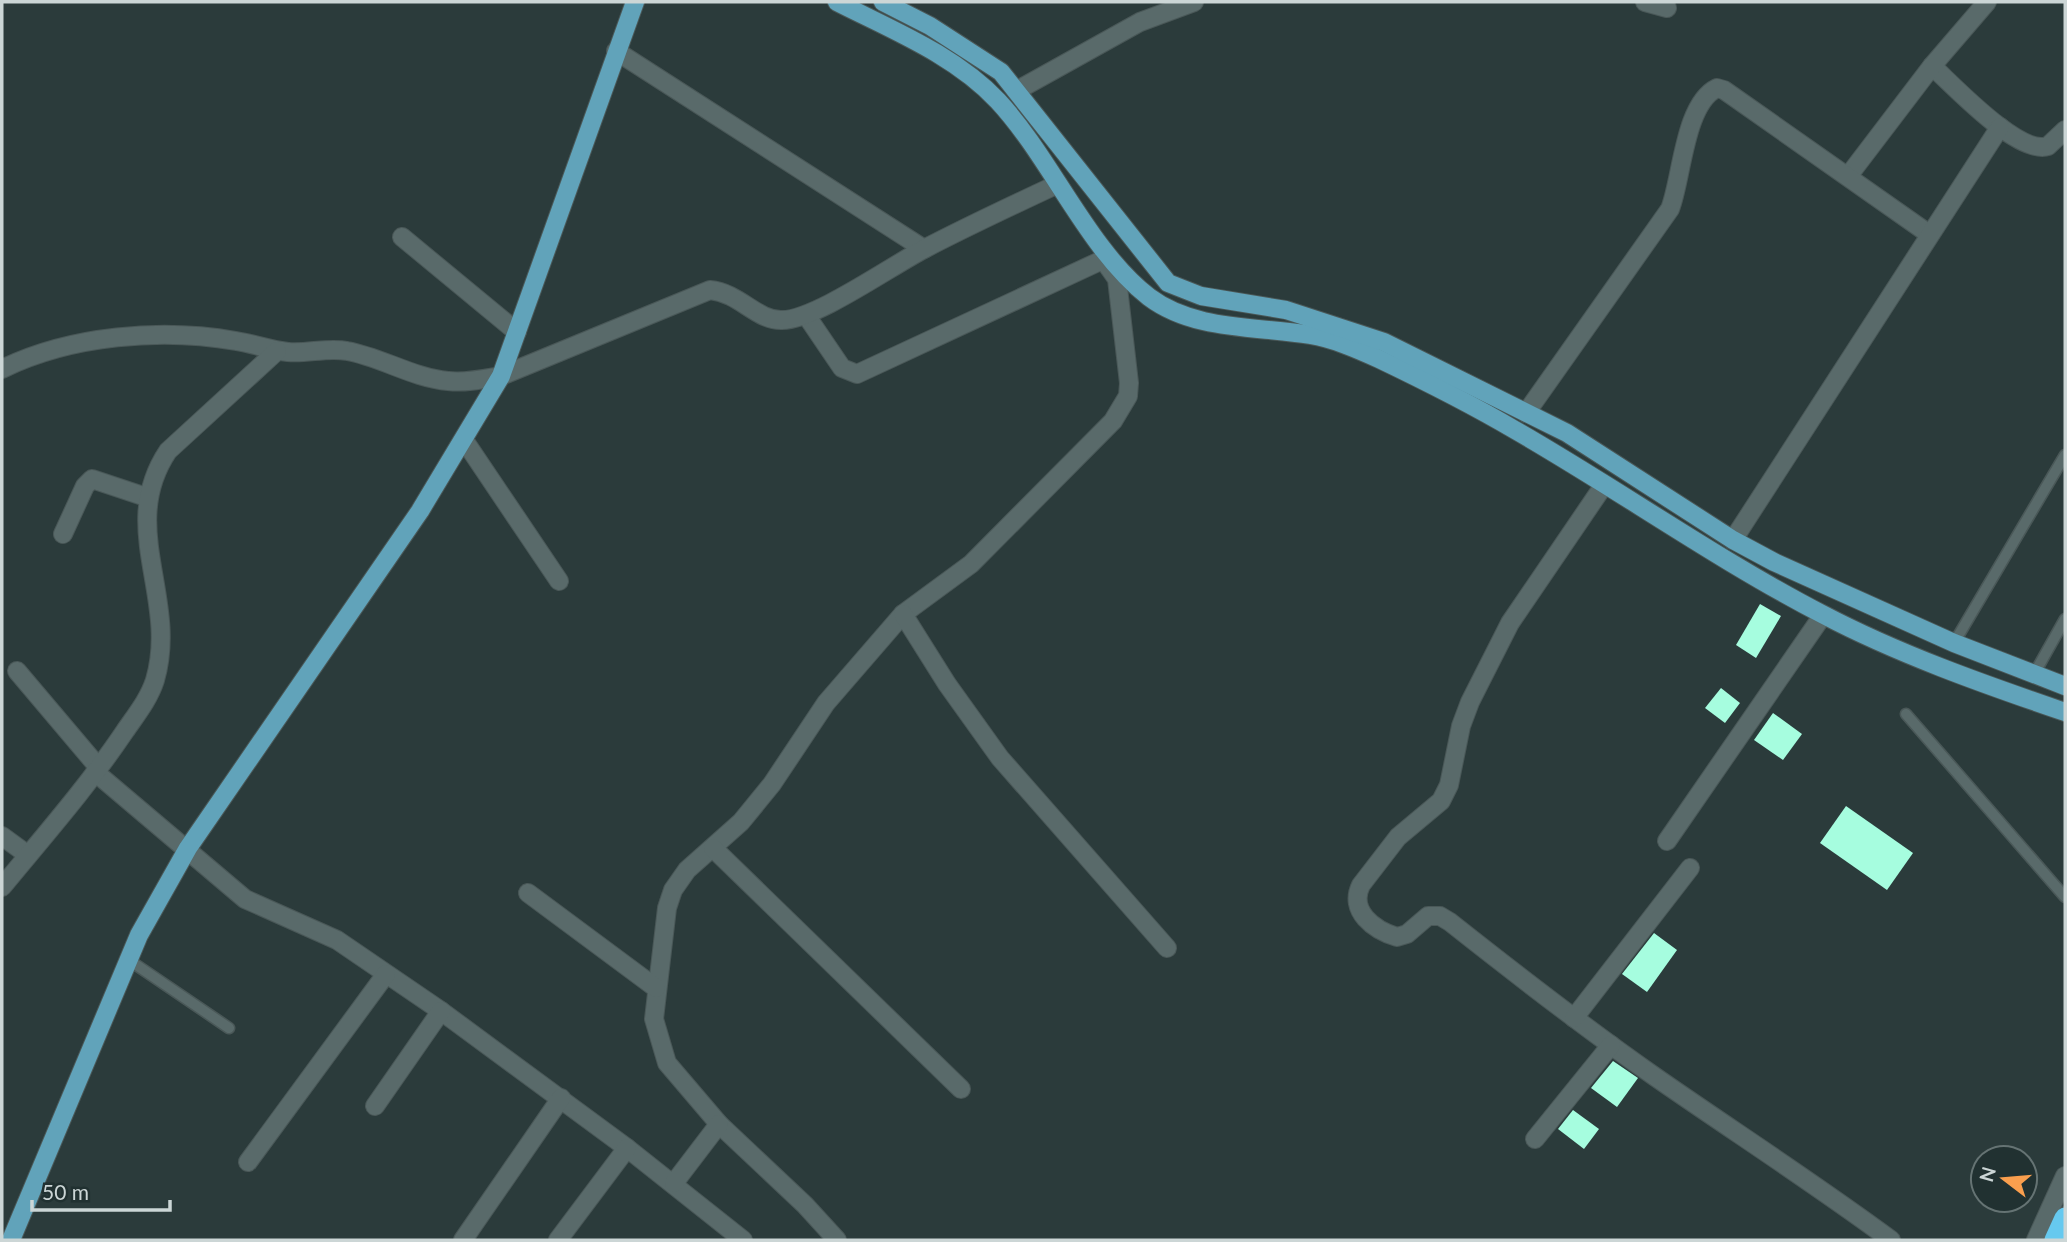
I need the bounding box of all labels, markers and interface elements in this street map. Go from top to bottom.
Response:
north arrow [1969,1144,2039,1214]
text: N [1974,1164,2000,1184]
scale bar [32,1168,170,1212]
text: 50 m [42,1179,89,1204]

